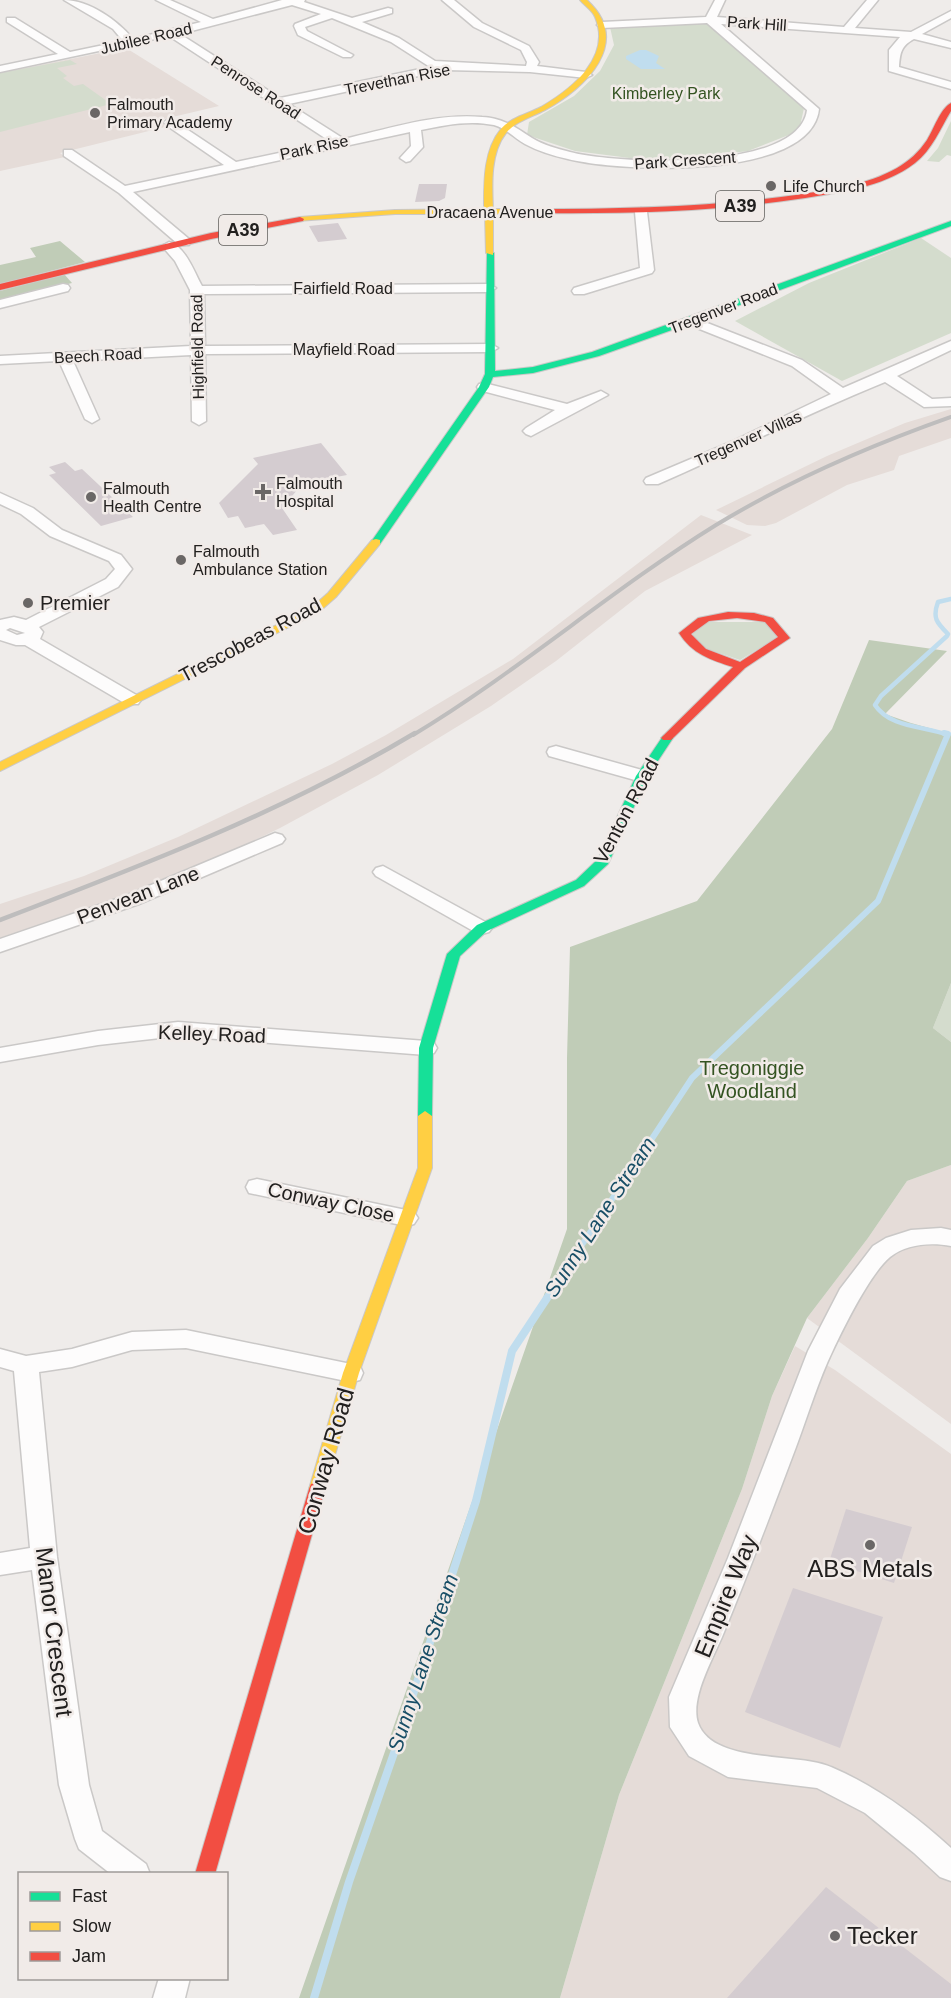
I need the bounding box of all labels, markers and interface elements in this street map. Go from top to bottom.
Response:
street label: Park Hill [727,13,787,34]
street label: Jubilee Road [99,20,194,57]
street label: Penrose Road [208,52,303,122]
street label: Trevethan Rise [343,61,452,98]
park label: Kimberley Park [612,85,721,102]
place label: Falmouth Primary Academy [107,96,232,131]
marker: Falmouth Primary Academy [88,106,102,120]
street label: Park Rise [278,132,350,163]
street label: Park Crescent [634,148,737,173]
place label: Life Church [783,178,865,195]
marker: Life Church [764,179,778,193]
road number: A39 [716,191,764,221]
street label: Dracaena Avenue [427,204,554,221]
road number: A39 [219,215,267,245]
street label: Fairfield Road [293,280,393,297]
street label: Tregenver Road [666,280,780,337]
street label: Highfield Road [188,294,207,400]
street label: Mayfield Road [293,341,395,358]
street label: Beech Road [54,345,142,366]
street label: Tregenver Villas [692,407,804,470]
place label: Falmouth Hospital [276,475,343,510]
place label: Falmouth Health Centre [103,480,202,515]
marker: Falmouth Hospital [254,483,272,501]
marker: Falmouth Health Centre [84,490,98,504]
place label: Falmouth Ambulance Station [193,543,327,578]
marker: Falmouth Ambulance Station [174,553,188,567]
place label: Premier [40,592,110,614]
street label: Trescobeas Road [175,593,325,687]
marker: Premier [21,596,35,610]
street label: Venton Road [589,755,663,867]
street label: Penvean Lane [74,862,202,928]
street label: Kelley Road [158,1021,266,1047]
park label: Tregoniggie Woodland [700,1057,804,1102]
water label: Sunny Lane Stream [539,1133,660,1301]
street label: Conway Close [266,1178,396,1226]
street label: Conway Road [292,1385,359,1537]
street label: Empire Way [689,1531,762,1661]
marker: ABS Metals [863,1538,877,1552]
street label: Manor Crescent [31,1546,78,1719]
place label: ABS Metals [807,1555,933,1582]
water label: Sunny Lane Stream [383,1571,462,1755]
legend [18,1872,228,1980]
text: Fast [72,1886,107,1906]
text: Slow [72,1916,112,1936]
place label: Tecker [847,1922,918,1949]
marker: Tecker [828,1929,842,1943]
text: Jam [72,1946,106,1966]

